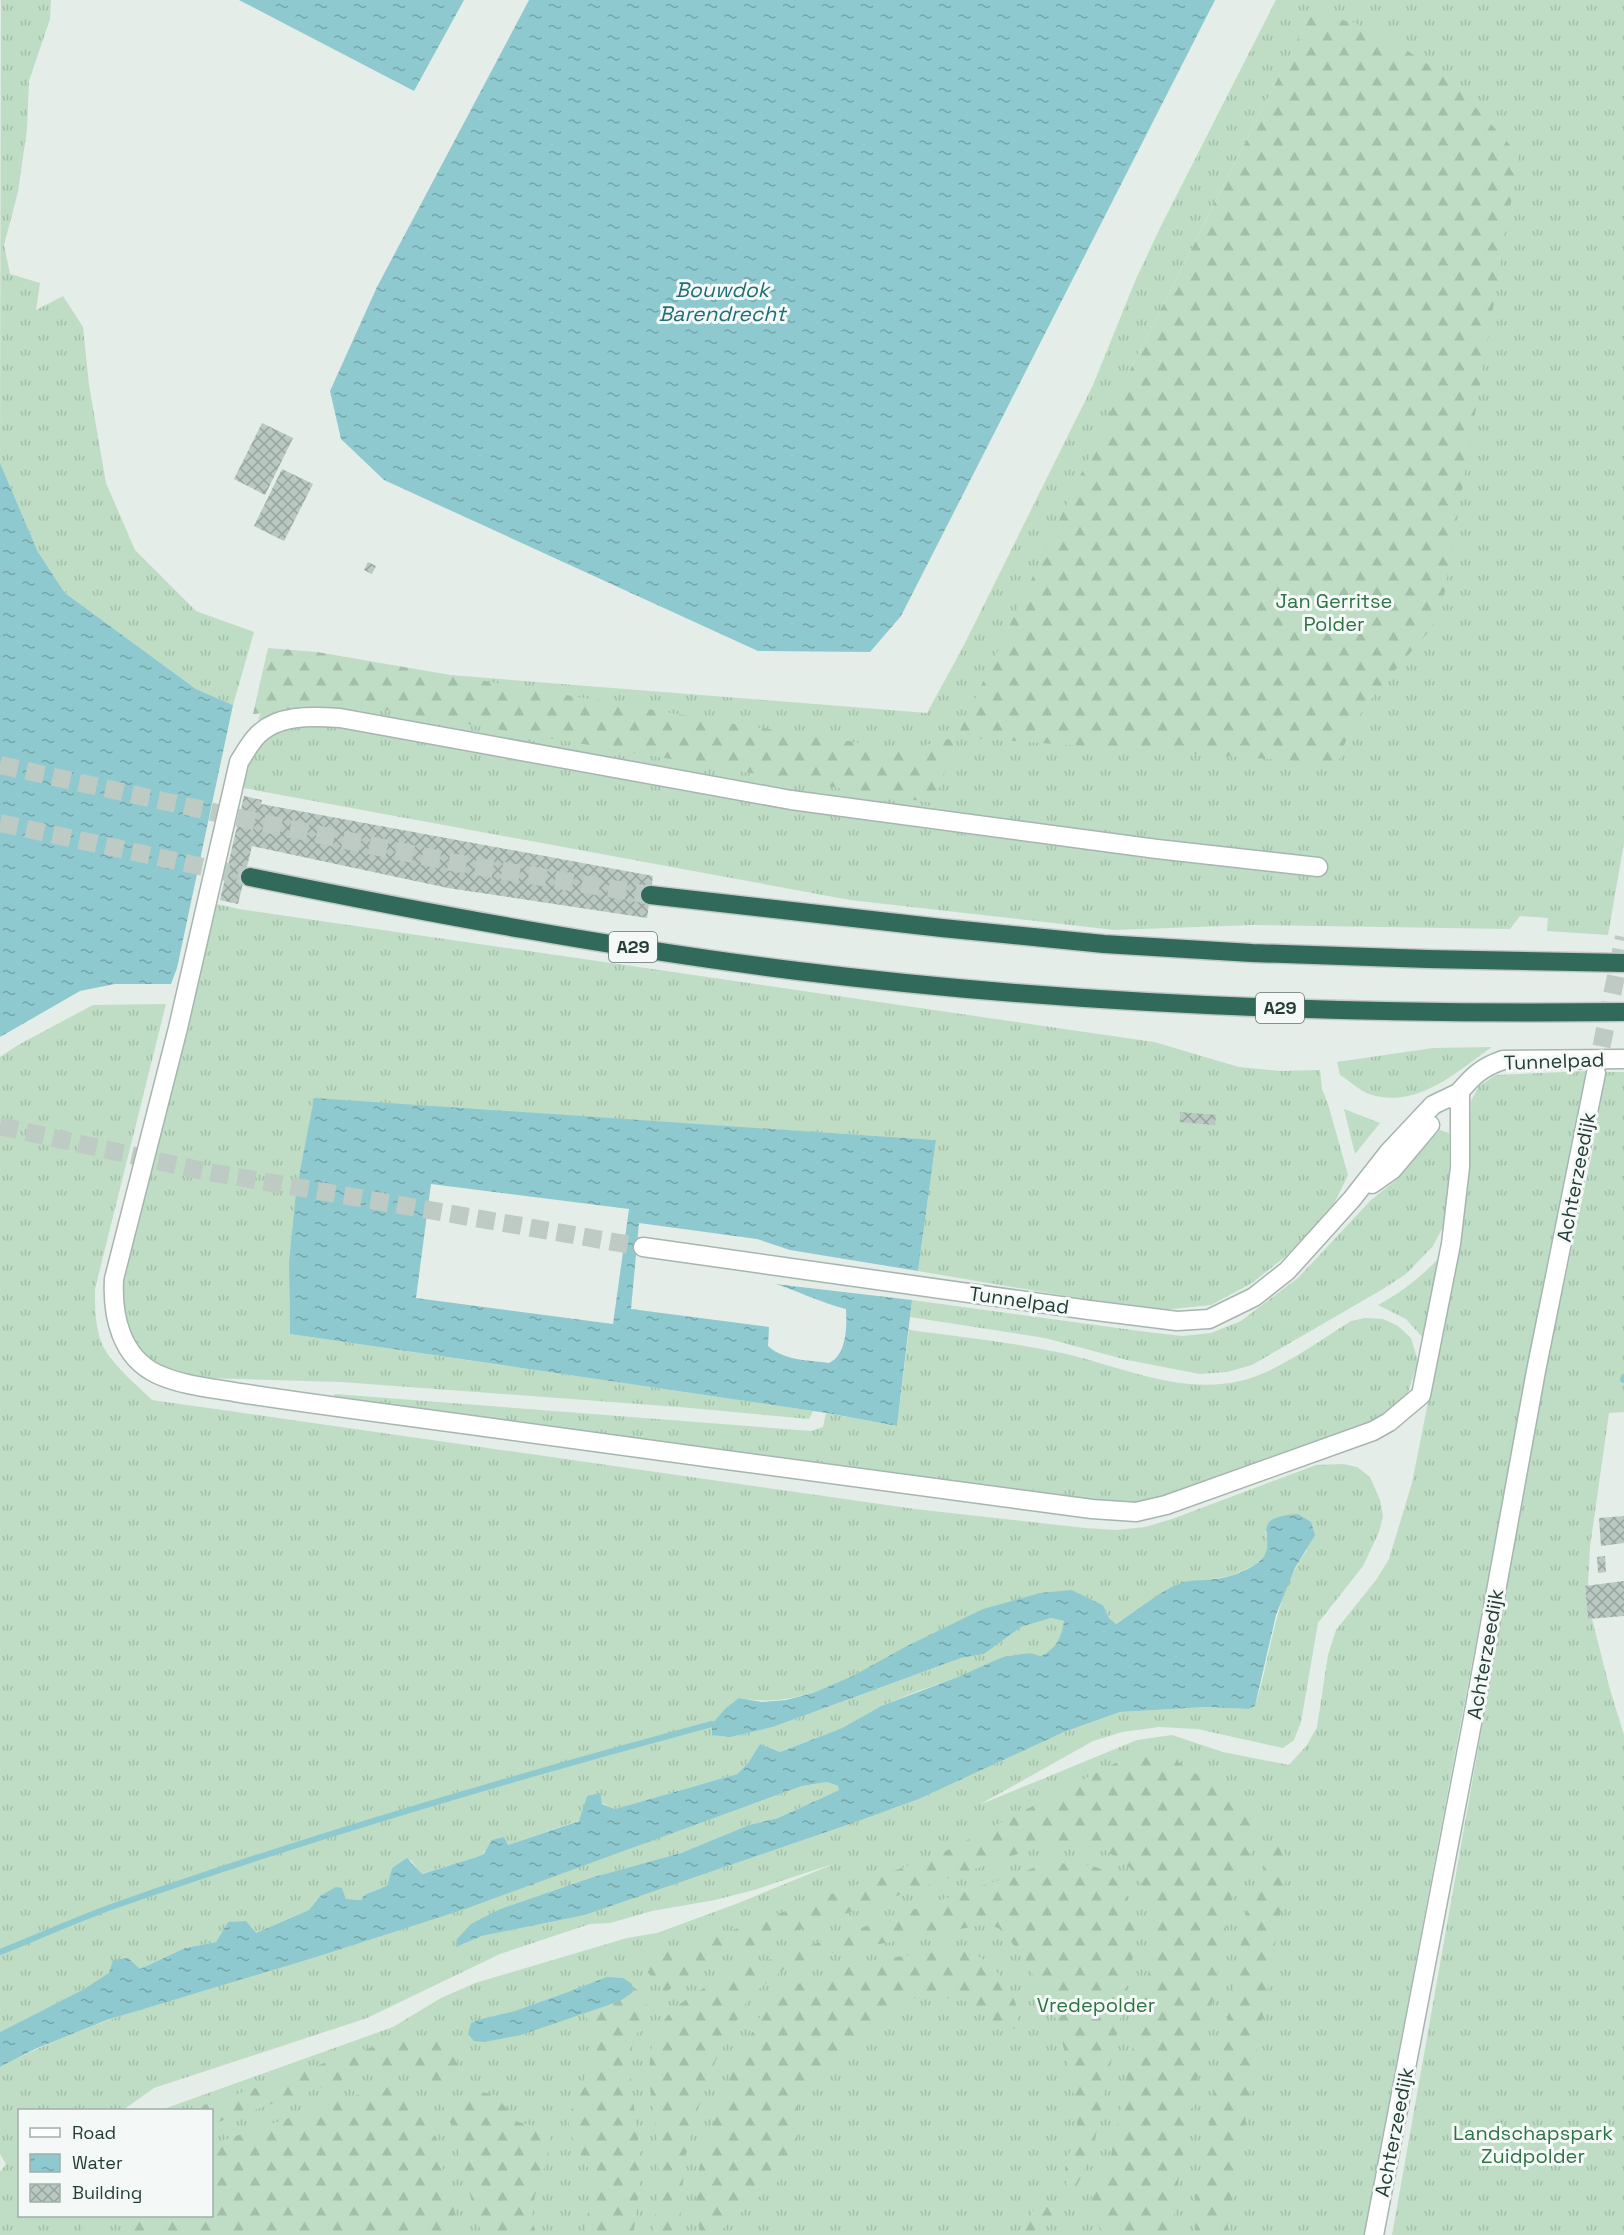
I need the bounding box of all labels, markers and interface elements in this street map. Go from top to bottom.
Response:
water label: Bouwdok Barendrecht [658,276,788,327]
park label: Jan Gerritse Polder [1276,588,1392,637]
road number: A29 [609,932,657,962]
road number: A29 [1256,993,1304,1023]
street label: Tunnelpad [1503,1046,1605,1076]
street label: Achterzeedijk [1551,1110,1601,1244]
street label: Tunnelpad [967,1280,1071,1320]
street label: Achterzeedijk [1461,1587,1509,1721]
park label: Vredepolder [1037,1992,1155,2018]
street label: Achterzeedijk [1369,2065,1419,2199]
legend [18,2109,213,2217]
park label: Landschapspark Zuidpolder [1453,2120,1613,2169]
text: Road [72,2121,116,2144]
text: Water [72,2151,123,2174]
text: Building [72,2181,142,2204]

